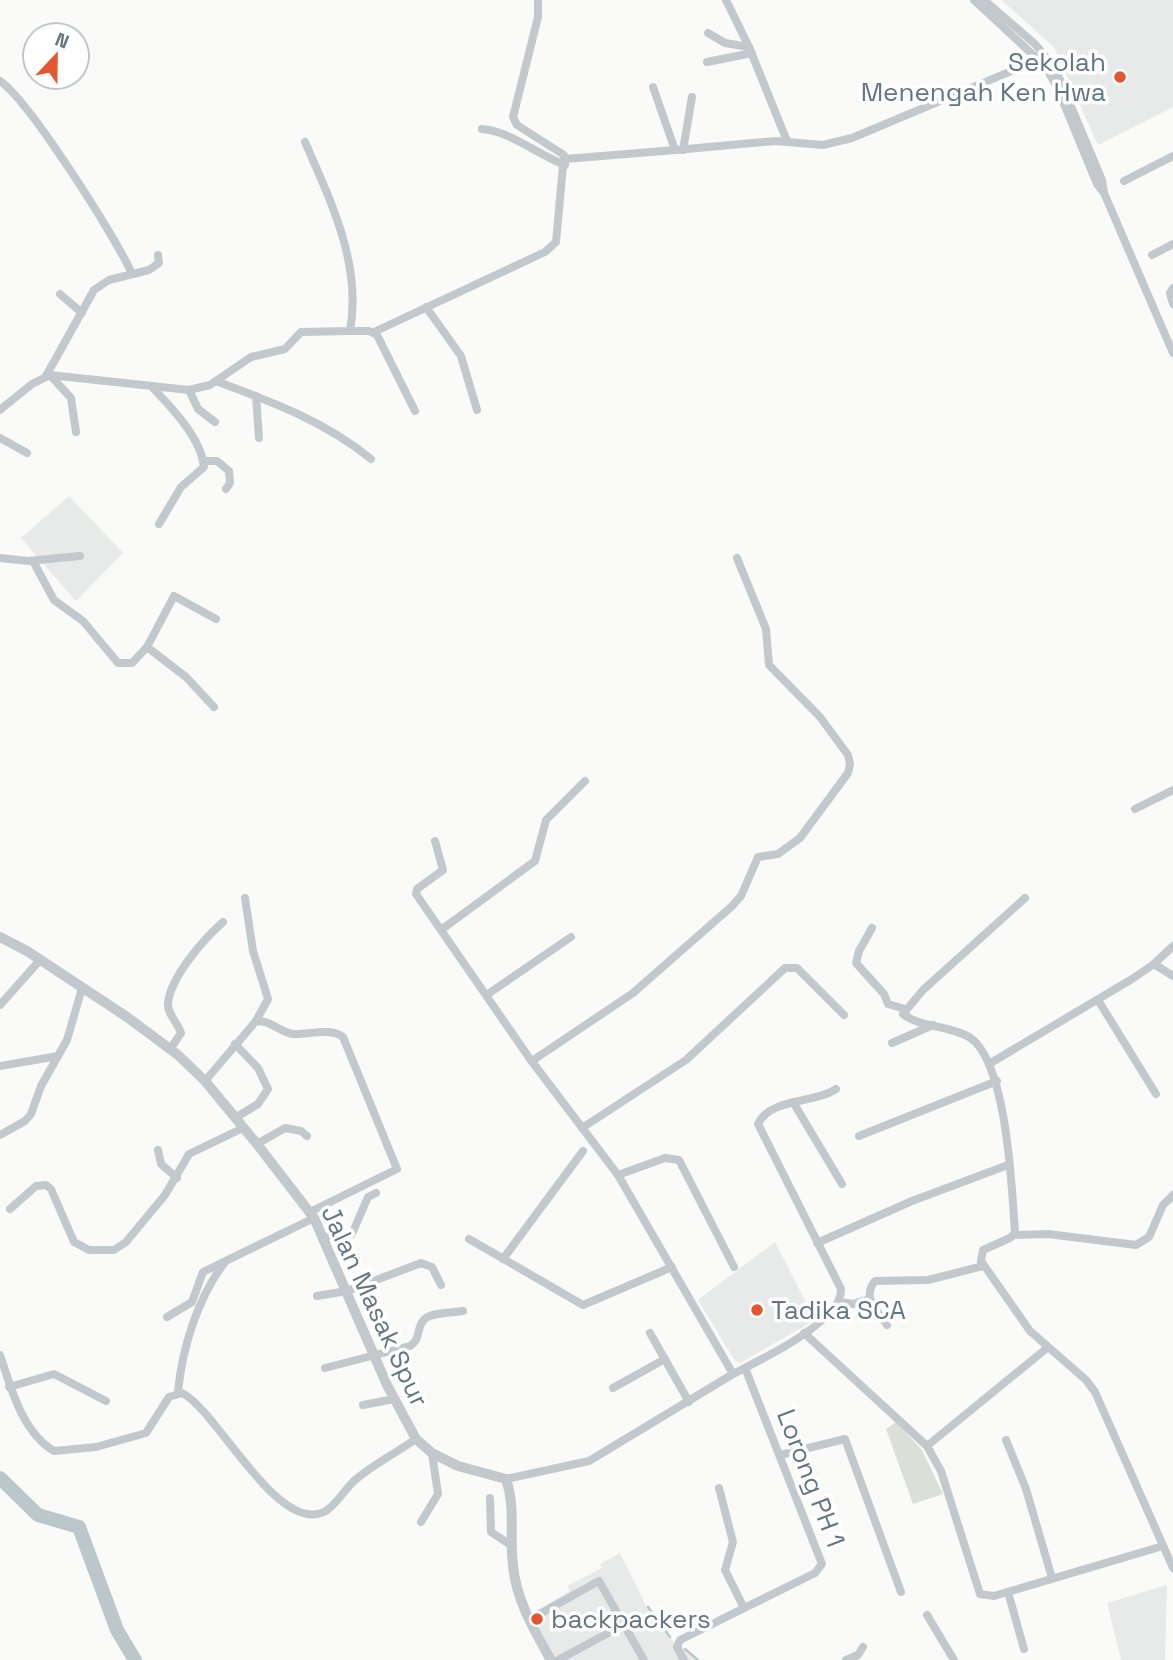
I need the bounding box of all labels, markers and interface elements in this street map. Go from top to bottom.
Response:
north arrow [21,21,91,91]
text: N [52,27,73,55]
place label: Sekolah Menengah Ken Hwa [861,45,1106,109]
marker: Sekolah Menengah Ken Hwa [1112,69,1128,85]
street label: Jalan Masak Spur [313,1200,437,1412]
place label: Tadika SCA [771,1293,906,1327]
marker: Tadika SCA [749,1302,765,1318]
street label: Lorong PH 1 [769,1404,853,1552]
place label: backpackers [551,1602,711,1636]
marker: backpackers [529,1611,545,1627]

